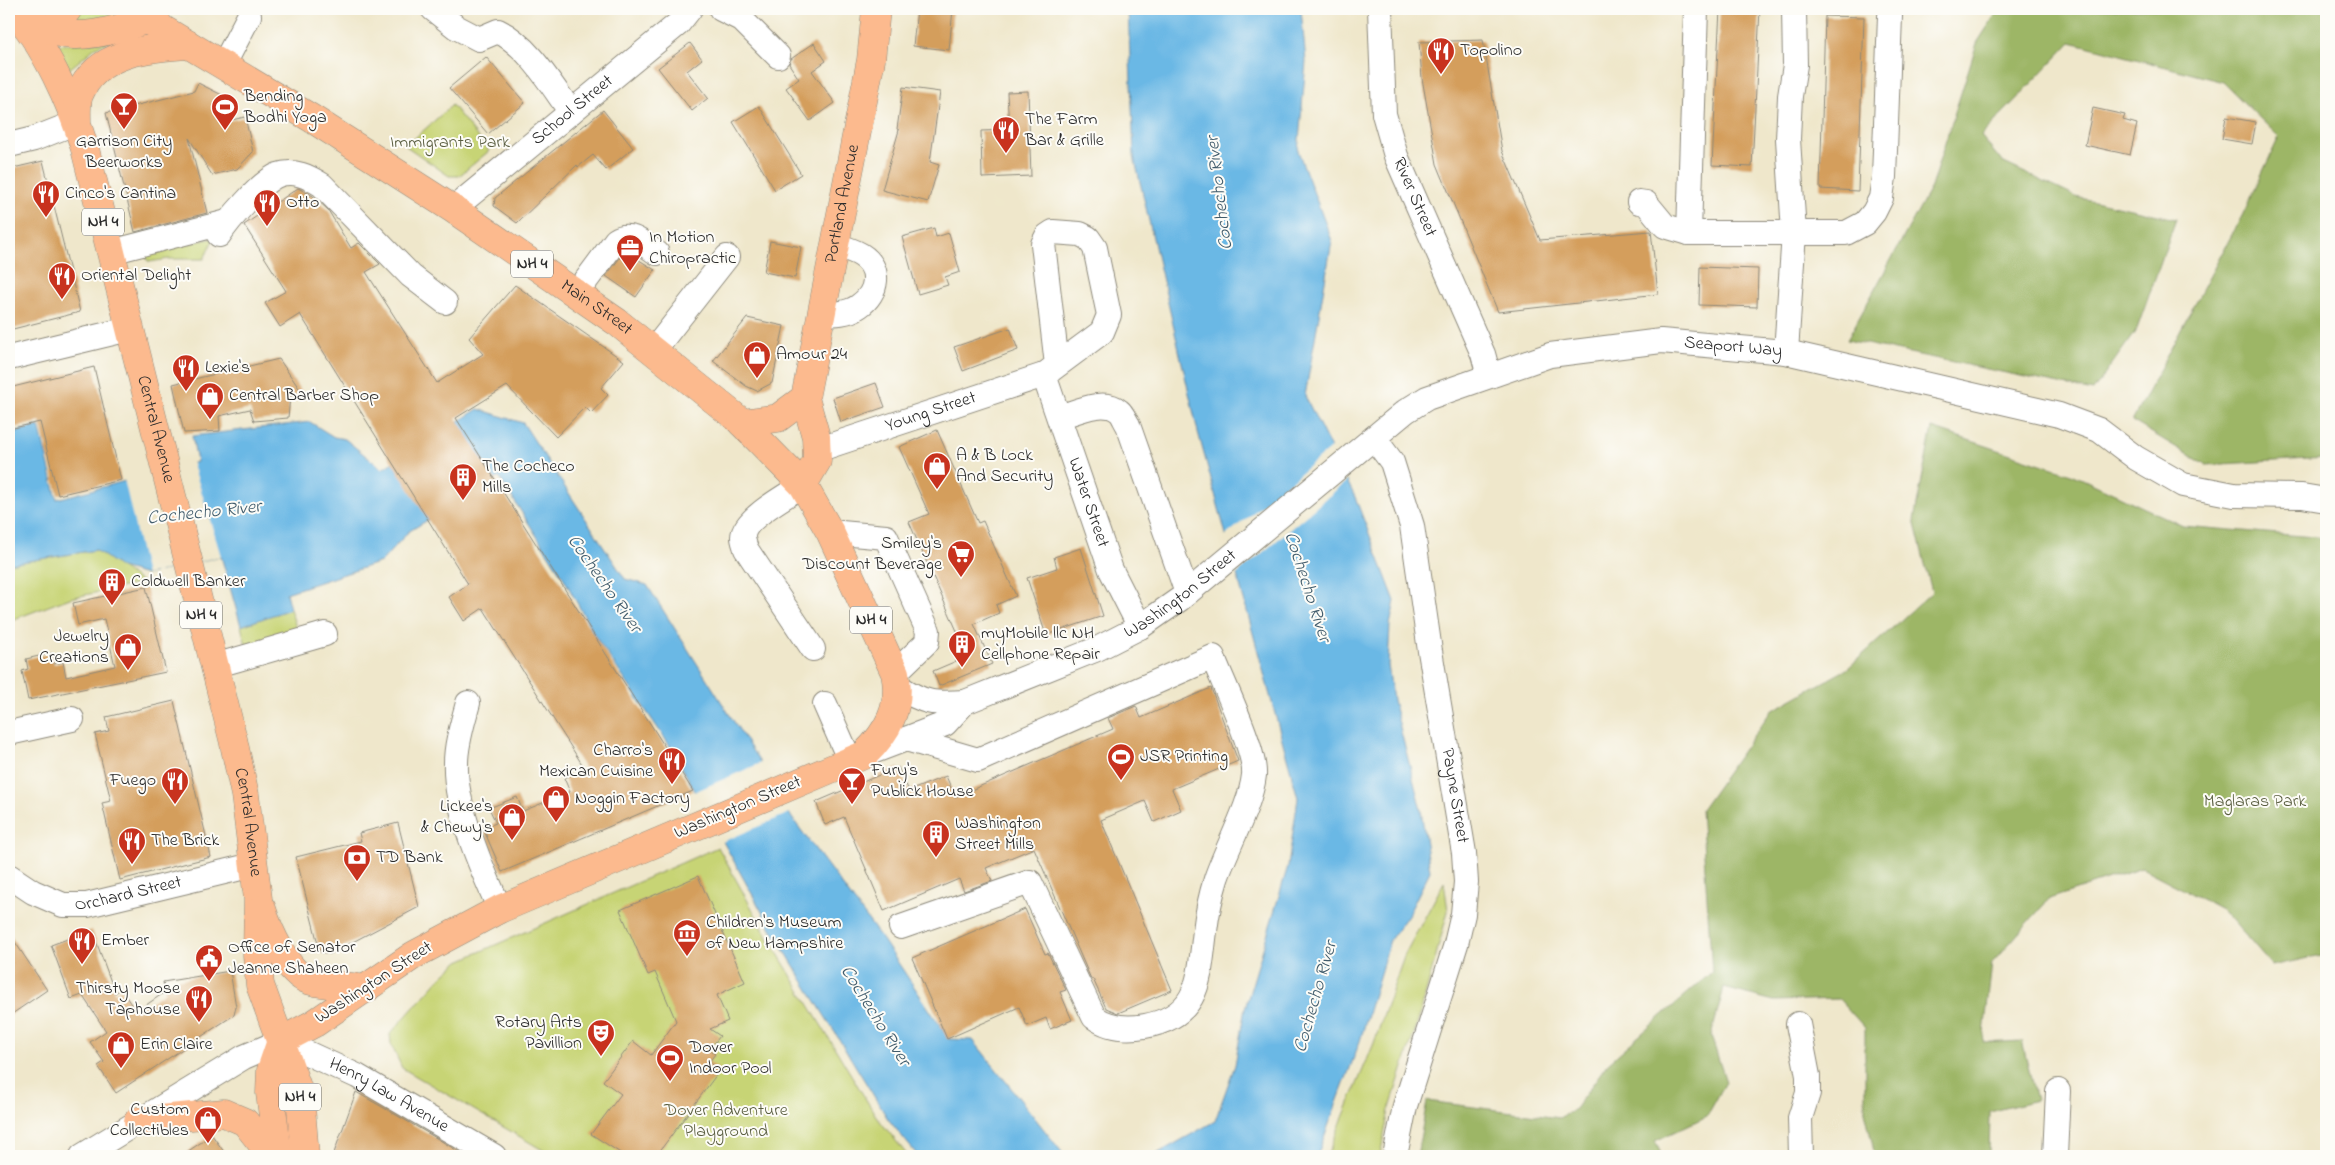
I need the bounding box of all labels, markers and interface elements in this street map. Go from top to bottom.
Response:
restaurant icon: Topolino [1426,36,1456,75]
place label: Topolino [1460,38,1522,64]
street label: School Street [526,69,619,152]
place label: Bending Bodhi Yoga [243,84,327,132]
bar icon: Garrison City Beerworks [109,91,139,130]
sports icon: Bending Bodhi Yoga [210,92,240,131]
place label: The Farm Bar & Grille [1024,107,1105,154]
restaurant icon: The Farm Bar & Grille [991,115,1021,154]
place label: Garrison City Beerworks [76,129,172,176]
park label: Immigrants Park [390,130,510,157]
water label: Cochecho River [1199,132,1240,252]
street label: Portland Avenue [819,141,867,266]
street label: River Street [1385,154,1443,241]
restaurant icon: Cinco's Cantina [31,179,61,218]
place label: Cinco's Cantina [65,181,176,207]
restaurant icon: Otto [252,188,282,227]
place label: Otto [286,190,319,216]
road number: NH 4 [82,208,124,236]
place label: In Motion Chiropractic [649,225,736,272]
office icon: In Motion Chiropractic [615,233,645,272]
road number: NH 4 [511,250,553,278]
restaurant icon: Oriental Delight [47,261,77,300]
place label: Oriental Delight [81,263,191,290]
street label: Main Street [555,274,638,342]
street label: Seaport Way [1683,330,1783,365]
shop icon: Amour 24 [742,340,772,379]
place label: Amour 24 [776,342,848,368]
restaurant icon: Lexie's [171,353,201,392]
place label: Lexie's [205,355,250,381]
street label: Central Avenue [129,373,181,486]
shop icon: Central Barber Shop [195,381,225,420]
place label: Central Barber Shop [229,383,379,409]
street label: Young Street [882,385,980,439]
place label: A & B Lock And Security [956,443,1053,490]
shop icon: A & B Lock And Security [922,451,952,490]
place label: The Cocheco Mills [482,454,575,501]
street label: Water Street [1060,454,1115,551]
building icon: The Cocheco Mills [448,462,478,501]
water label: Cochecho River [146,493,264,532]
water label: Cochecho River [1276,528,1338,648]
water label: Cochecho River [560,529,649,640]
place label: Smiley's Discount Beverage [801,531,943,579]
supermarket icon: Smiley's Discount Beverage [946,539,976,578]
street label: Washington Street [1120,544,1243,646]
building icon: Coldwell Banker [97,567,127,606]
place label: Coldwell Banker [131,569,246,595]
road number: NH 4 [180,602,222,628]
road number: NH 4 [850,606,892,634]
place label: myMobile llc NH Cellphone Repair [981,621,1100,668]
place label: Jewelry Creations [39,624,109,671]
building icon: myMobile llc NH Cellphone Repair [947,629,977,668]
shop icon: Jewelry Creations [113,632,143,671]
place label: Charro's Mexican Cuisine [539,738,654,785]
sports icon: JSR Printing [1106,742,1136,781]
place label: JSR Printing [1140,744,1228,771]
restaurant icon: Charro's Mexican Cuisine [657,746,687,785]
street label: Payne Street [1434,746,1475,845]
place label: Fury's Publick House [870,758,974,805]
street label: Central Avenue [227,765,268,879]
restaurant icon: Fuego [160,766,190,805]
bar icon: Fury's Publick House [837,766,867,805]
place label: Fuego [109,768,156,795]
street label: Washington Street [670,770,806,847]
shop icon: Noggin Factory [541,784,571,823]
place label: Noggin Factory [575,786,690,813]
park label: Maglaras Park [2204,789,2306,816]
place label: Lickee's & Chewy's [421,794,493,841]
shop icon: Lickee's & Chewy's [497,802,527,841]
place label: Washington Street Mills [955,811,1041,858]
building icon: Washington Street Mills [921,819,951,858]
restaurant icon: The Brick [117,826,147,865]
place label: The Brick [151,828,219,854]
bank icon: TD Bank [342,843,372,882]
place label: TD Bank [376,845,443,871]
street label: Orchard Street [75,870,184,918]
place label: Children's Museum of New Hampshire [706,910,844,957]
museum icon: Children's Museum of New Hampshire [672,918,702,957]
restaurant icon: Ember [67,926,97,965]
place label: Ember [101,928,149,954]
place label: Office of Senator Jeanne Shaheen [228,935,356,982]
street label: Washington Street [310,935,439,1032]
water label: Cochecho River [1287,936,1345,1056]
public building icon: Office of Senator Jeanne Shaheen [194,943,224,982]
water label: Cochecho River [833,960,918,1074]
place label: Thirsty Moose Taphouse [76,976,181,1023]
restaurant icon: Thirsty Moose Taphouse [184,984,214,1023]
place label: Rotary Arts Pavillion [495,1010,582,1057]
theatre icon: Rotary Arts Pavillion [586,1018,616,1057]
shop icon: Erin Claire [106,1030,136,1069]
place label: Erin Claire [140,1032,214,1058]
place label: Dover Indoor Pool [688,1035,772,1082]
sports icon: Dover Indoor Pool [655,1043,685,1082]
street label: Henry Law Avenue [324,1052,454,1140]
road number: NH 4 [279,1084,321,1110]
place label: Custom Collectibles [110,1097,189,1144]
park label: Dover Adventure Playground [663,1098,789,1146]
shop icon: Custom Collectibles [193,1105,223,1144]

